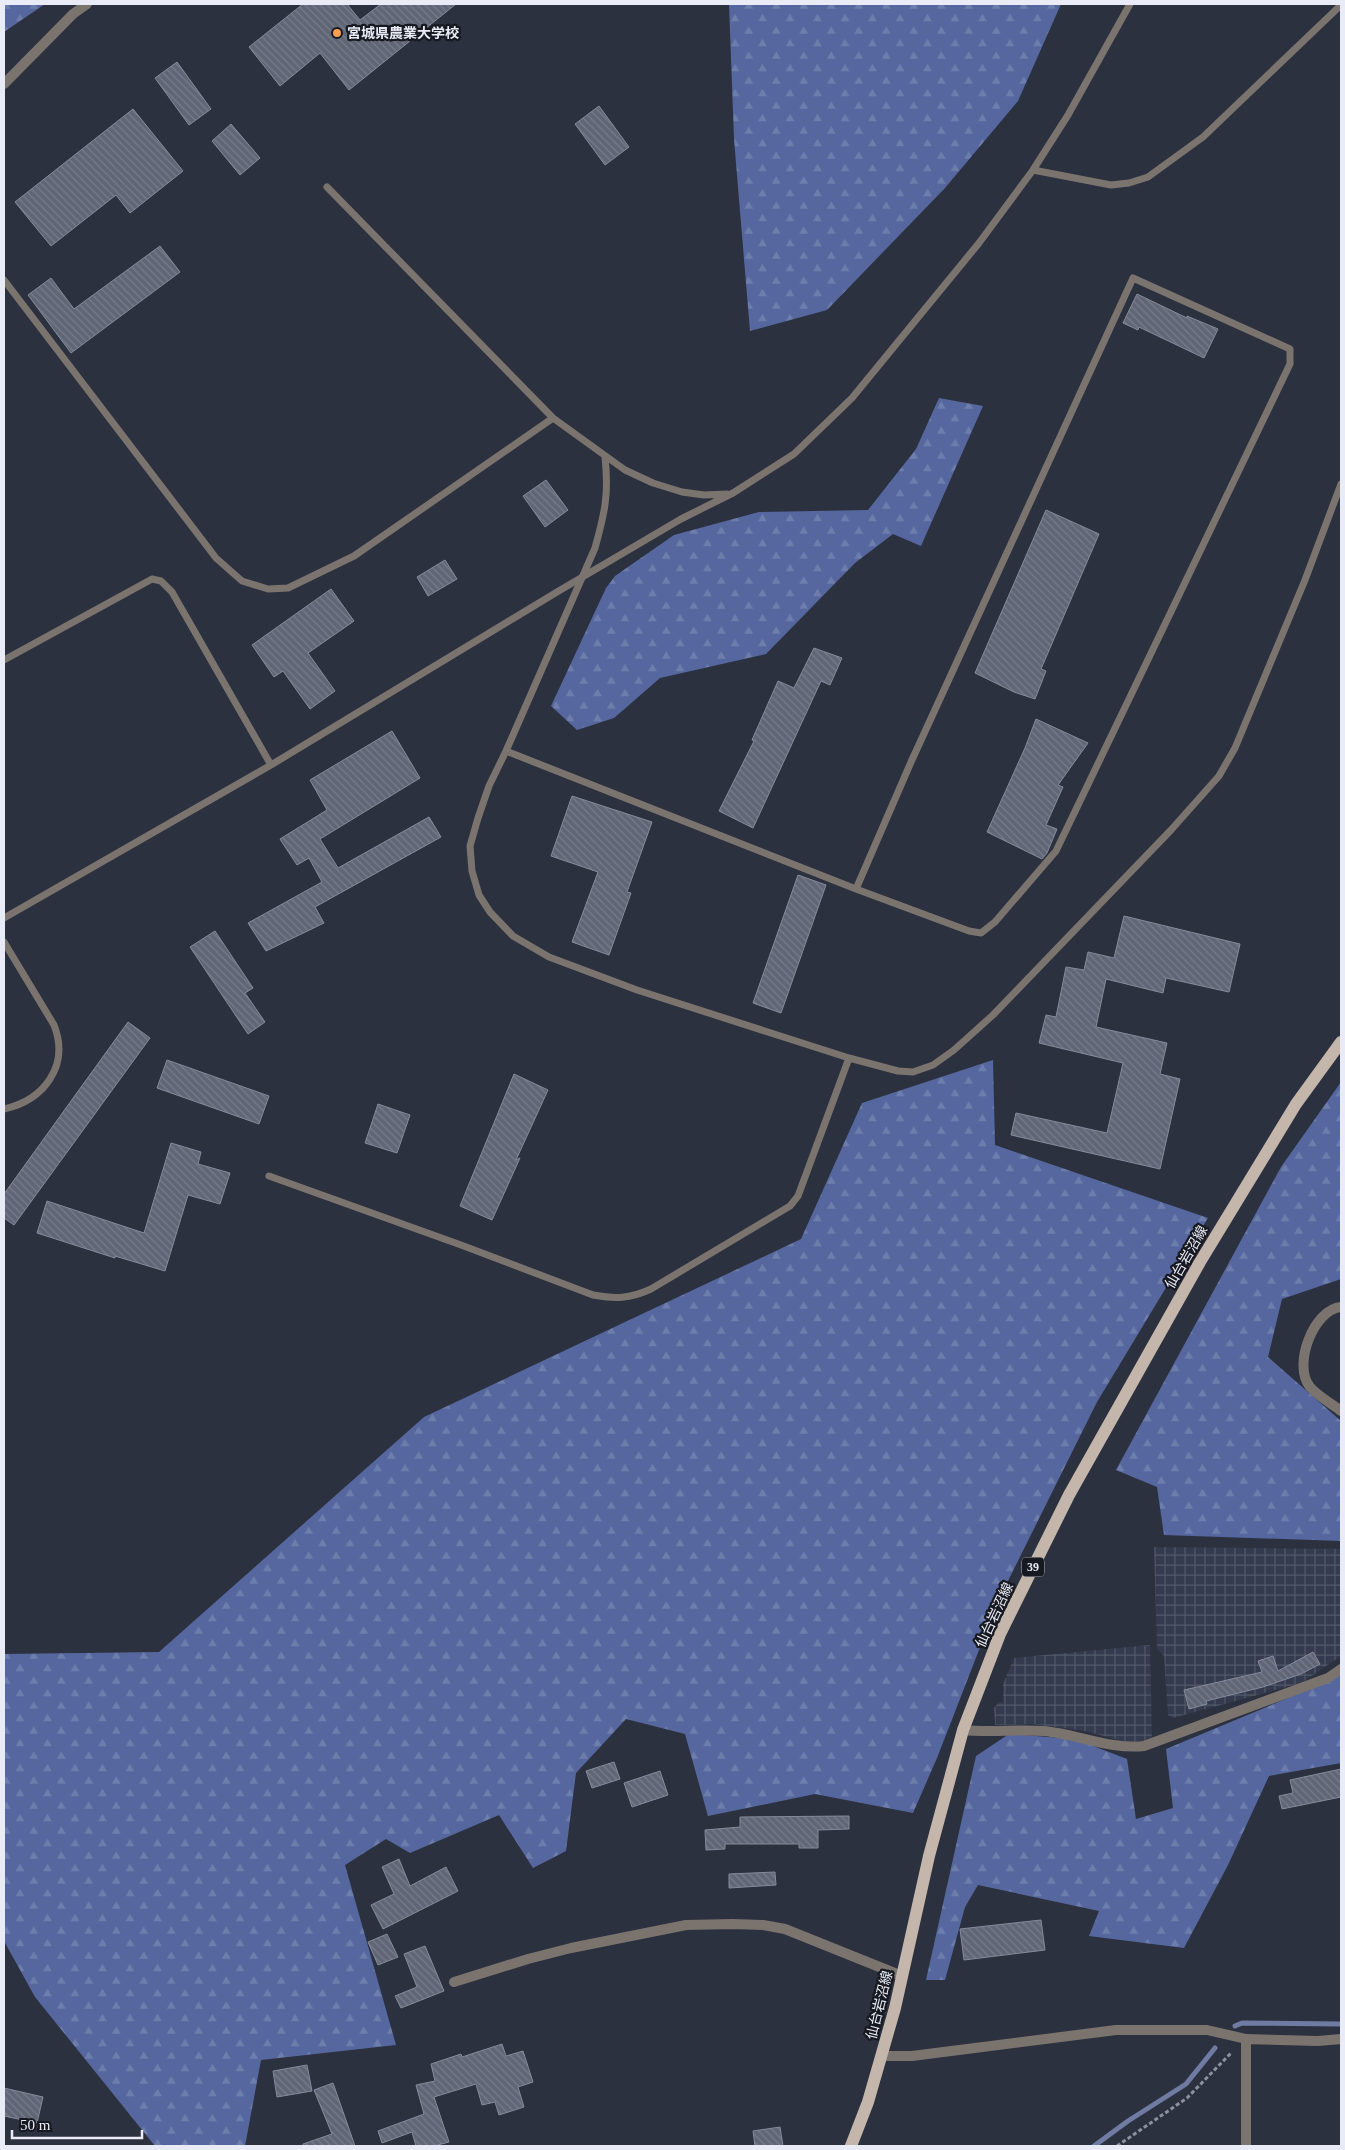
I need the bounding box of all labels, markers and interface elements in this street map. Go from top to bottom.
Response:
place label: 宮城県農業大学校 [347,25,459,41]
marker: 宮城県農業大学校 [331,27,343,39]
street label: 仙台岩沼線 [1162,1223,1210,1291]
road number: 39 [1022,1558,1044,1576]
street label: 仙台岩沼線 [972,1580,1016,1650]
street label: 仙台岩沼線 [863,1969,895,2041]
scale bar [12,2108,142,2140]
text: 50 m [20,2117,51,2133]

